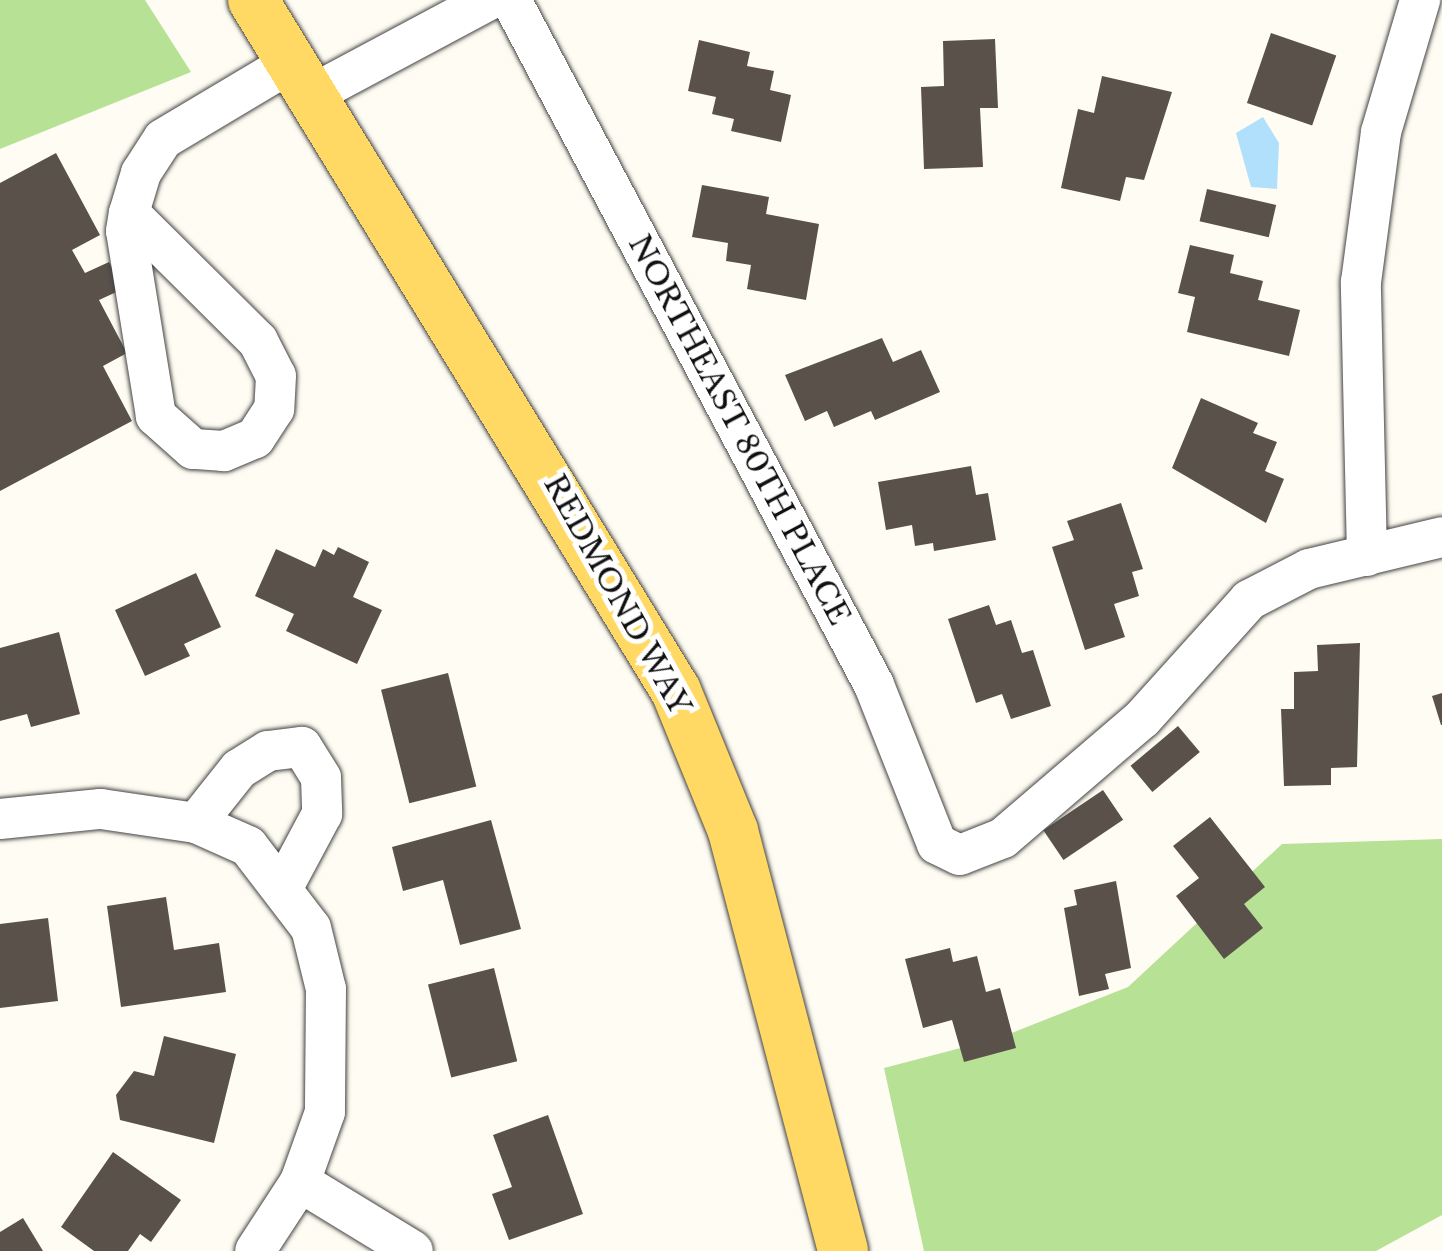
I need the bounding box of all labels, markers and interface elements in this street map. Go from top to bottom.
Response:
street label: NORTHEAST 80TH PLACE [621,229,857,631]
street label: REDMOND WAY [536,468,698,722]

